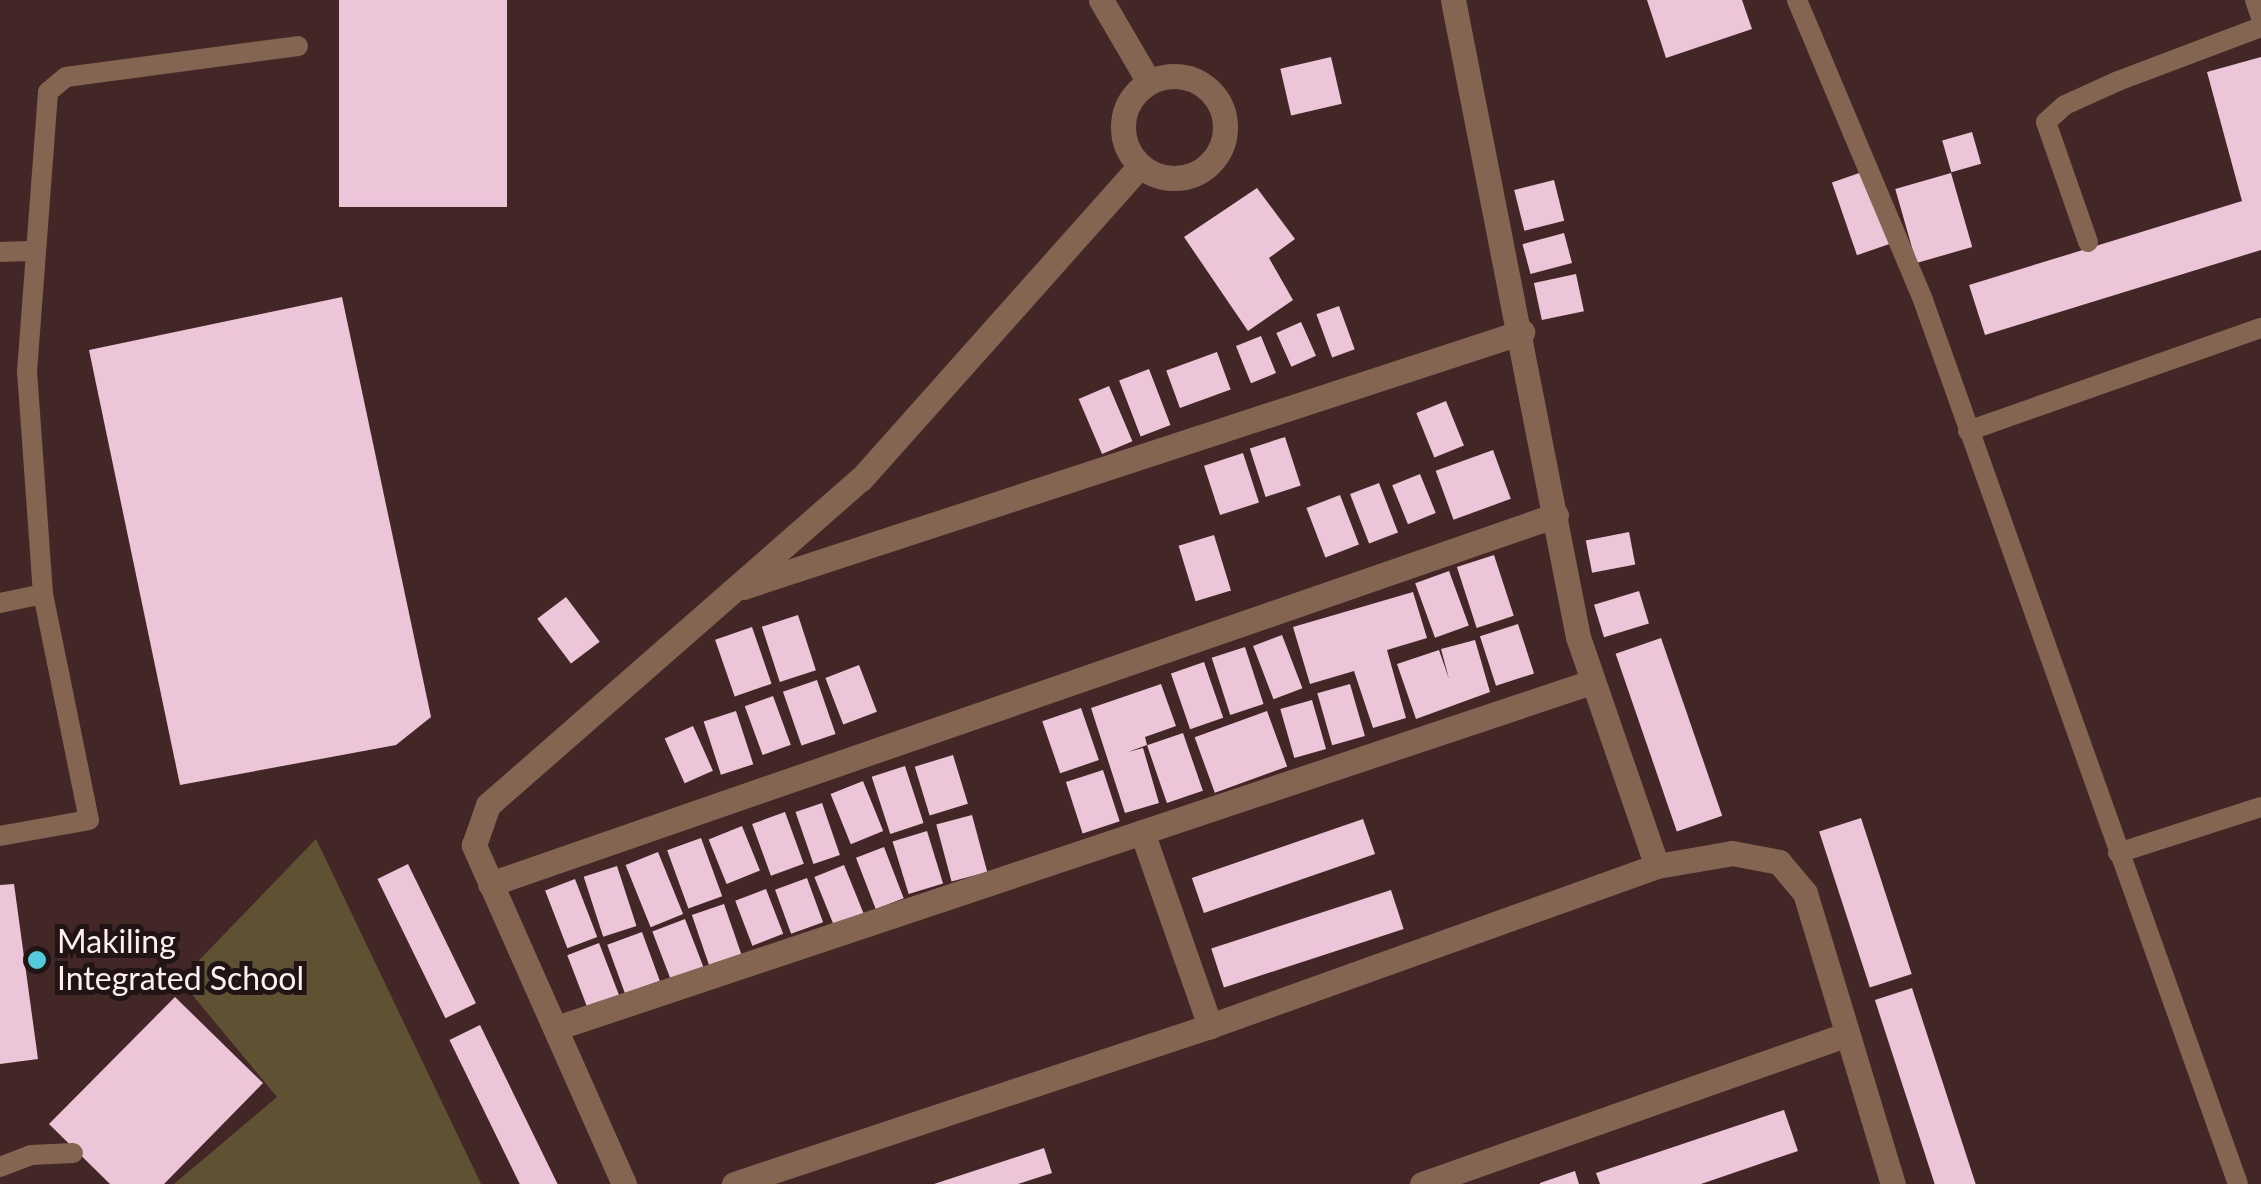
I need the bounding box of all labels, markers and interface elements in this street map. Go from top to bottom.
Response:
place label: Makiling Integrated School [57,923,304,998]
marker: Makiling Integrated School [26,949,48,971]

